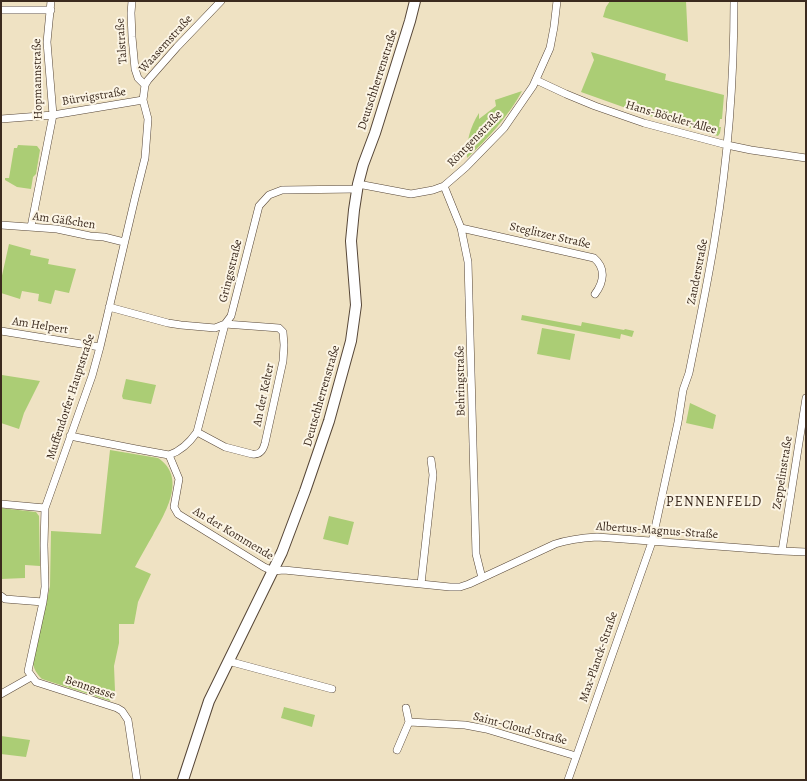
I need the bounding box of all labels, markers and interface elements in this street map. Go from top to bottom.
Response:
street label: Waasemstraße [136,12,196,76]
street label: Talstraße [113,18,131,64]
street label: Deutschherrenstraße [355,28,401,132]
street label: Hopmannstraße [30,38,46,120]
street label: Bürvigstraße [61,85,127,109]
street label: Hans-Böckler-Allee [624,98,718,138]
street label: Röntgenstraße [445,108,505,170]
street label: Am Gäßchen [32,209,96,233]
street label: Steglitzer Straße [508,220,592,252]
street label: Gringsstraße [216,238,246,304]
street label: Zanderstraße [685,238,711,306]
street label: Am Helpert [11,314,69,338]
street label: Muffendorfer Hauptstraße [44,332,98,462]
street label: Deutschherrenstraße [301,344,343,448]
street label: Behringstraße [453,346,469,416]
street label: An der Kelter [250,362,278,428]
street label: Zeppelinstraße [770,435,796,511]
district label: PENNENFELD [666,495,762,511]
street label: An der Kommende [190,504,276,564]
street label: Albertus-Magnus-Straße [596,520,718,542]
street label: Max-Planck-Straße [577,610,621,704]
street label: Benngasse [63,673,117,703]
street label: Saint-Cloud-Straße [471,709,569,749]

